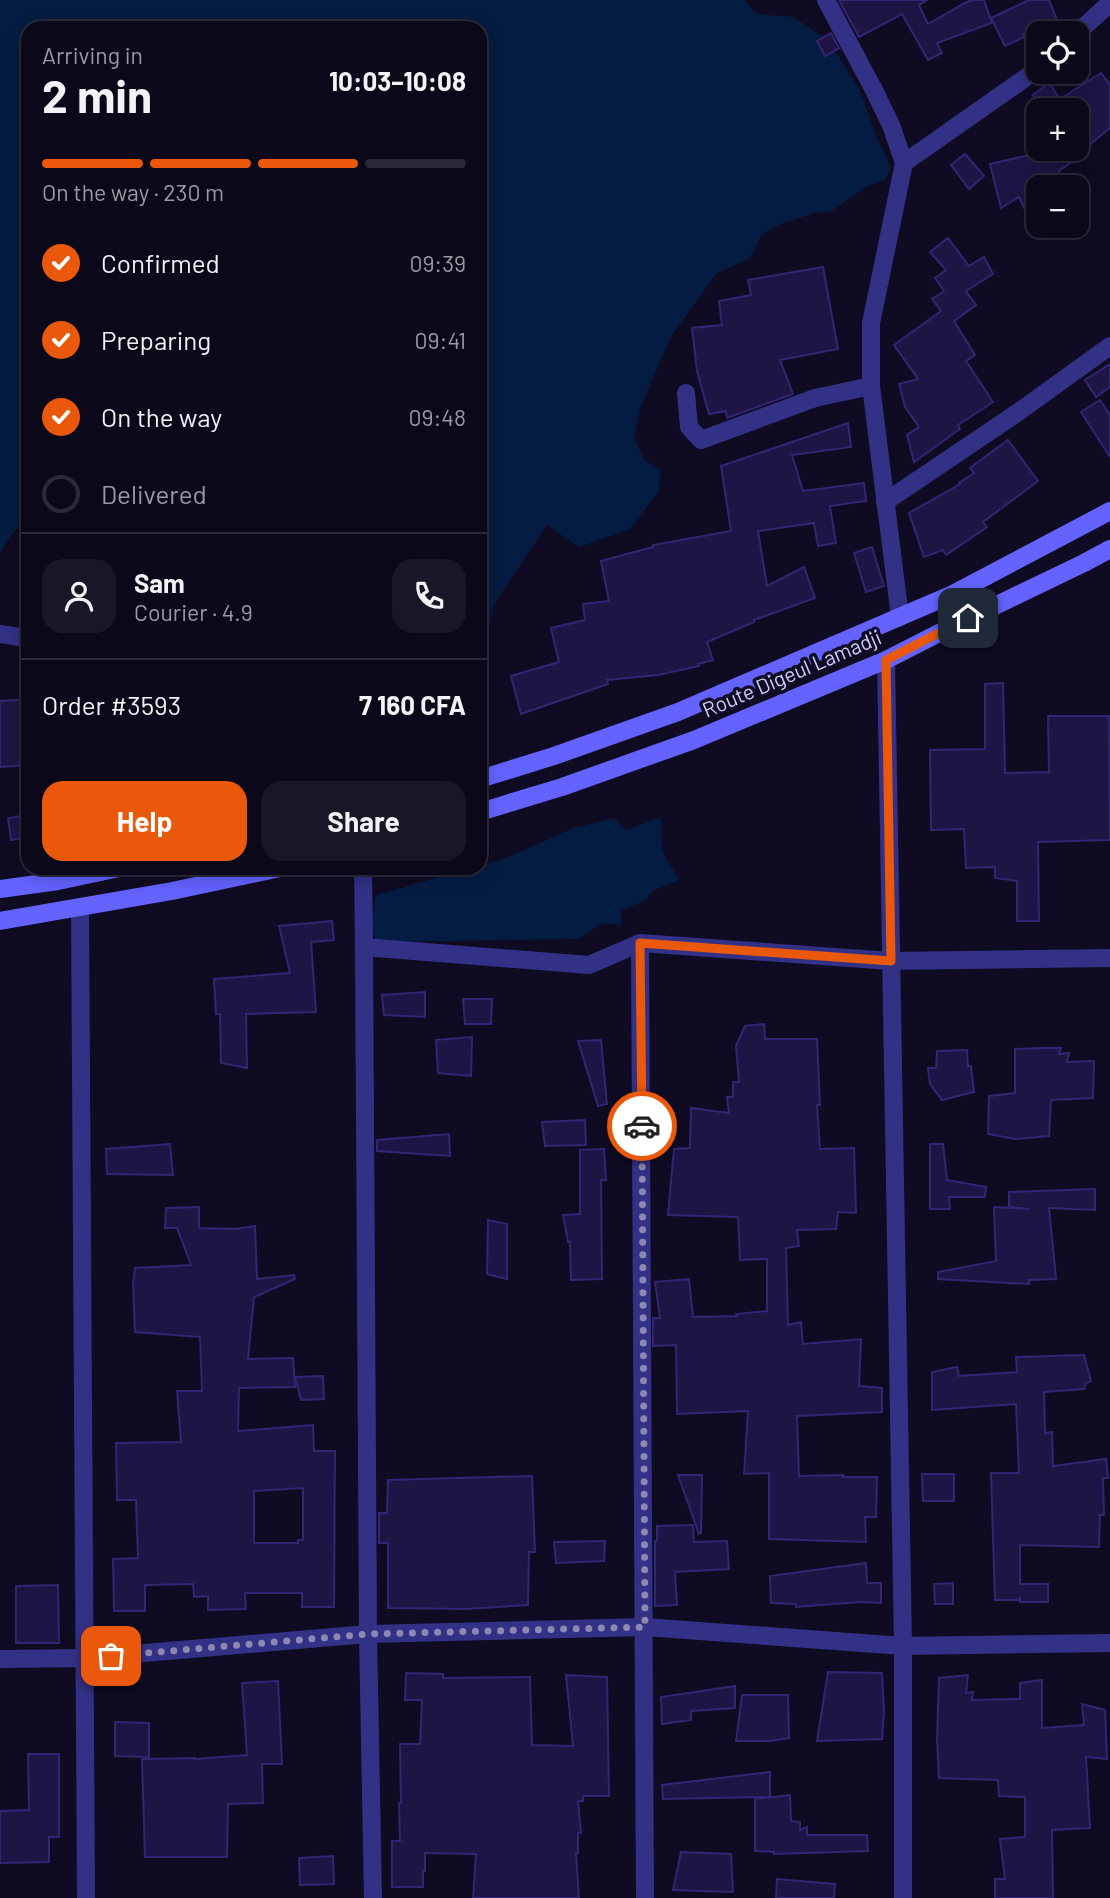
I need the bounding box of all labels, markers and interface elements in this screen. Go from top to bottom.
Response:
map controls [1026,21,1089,238]
button: locate [1026,21,1089,84]
text: Arriving in [42,41,143,69]
text: 10:03–10:08 [329,65,466,96]
text: 2 min [42,67,152,122]
button: + [1026,98,1089,161]
button: − [1026,175,1089,238]
text: On the way · 230 m [42,178,224,206]
icon: check [42,244,80,282]
text: Confirmed [101,247,220,278]
text: 09:39 [409,249,466,277]
icon: check [42,321,80,359]
text: Preparing [101,324,211,355]
text: 09:41 [415,326,466,354]
icon: check [42,398,80,436]
text: On the way [101,401,222,432]
text: 09:48 [409,403,466,431]
text: Delivered [101,478,207,509]
button: person [42,559,116,633]
button: phone [392,559,466,633]
text: Sam [134,567,185,598]
pin [938,588,998,648]
text: Courier · 4.9 [134,598,253,626]
icon: home [949,599,987,637]
street label: Route Digeul Lamadji [698,624,885,722]
text: Order #3593 [42,689,181,720]
text: 7 160 CFA [359,689,466,720]
button: Help [42,781,247,861]
button: Share [261,781,466,861]
courier [607,1091,677,1161]
icon: car [623,1107,661,1145]
pin [81,1626,141,1686]
icon: bag [92,1637,130,1675]

